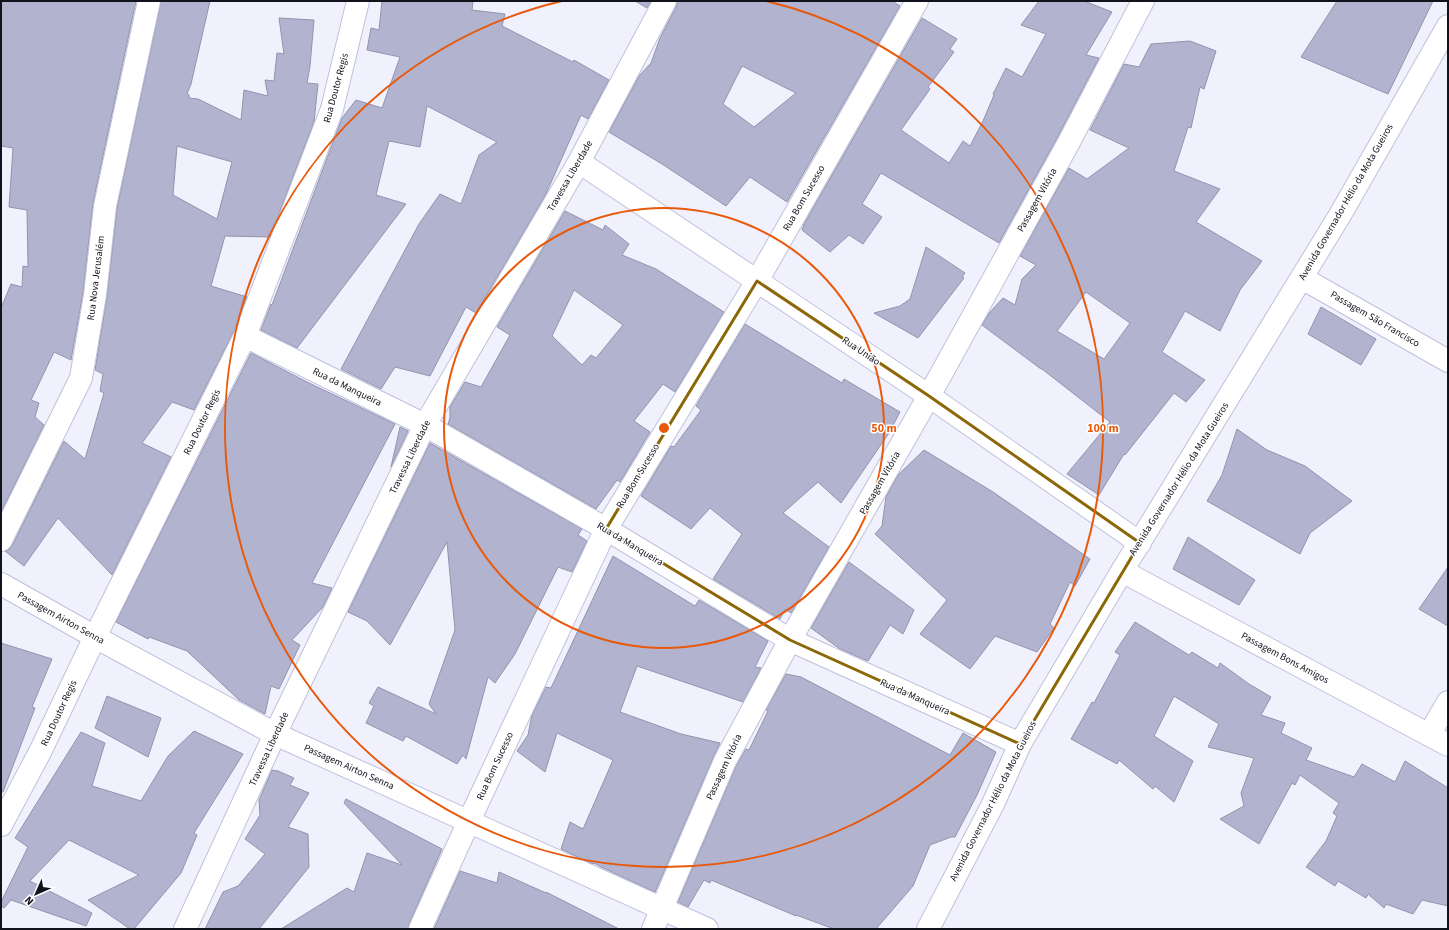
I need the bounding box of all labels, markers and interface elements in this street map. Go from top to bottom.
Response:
street label: Rua Doutor Regis [320,52,352,124]
street label: Avenida Governador Hélio da Mota Gueiros [1295,121,1397,283]
street label: Travessa Liberdade [544,138,596,214]
street label: Rua Bom Sucesso [780,163,828,233]
street label: Passagem Vitória [1014,166,1060,234]
street label: Rua Nova Jerusalém [84,235,108,321]
street label: Passagem São Francisco [1328,288,1422,350]
street label: Rua União [839,333,883,369]
street label: Rua da Manqueira [310,364,384,410]
street label: Rua Doutor Regis [180,387,224,457]
street label: Avenida Governador Hélio da Mota Gueiros [1126,400,1232,558]
street label: Travessa Liberdade [386,418,434,496]
text: 50 m [871,420,897,437]
text: 100 m [1087,420,1119,437]
centre of rings [657,421,671,435]
street label: Rua Bom Sucesso [613,441,663,511]
street label: Passagem Vitória [856,449,904,517]
street label: Rua da Manqueira [594,519,666,569]
street label: Passagem Airton Senna [15,588,107,648]
street label: Passagem Bons Amigos [1239,629,1331,687]
street label: Rua da Manqueira [878,675,952,719]
street label: Rua Doutor Regis [38,678,80,748]
street label: Travessa Liberdade [246,710,292,788]
street label: Avenida Governador Hélio da Mota Gueiros [946,718,1040,884]
street label: Rua Bom Sucesso [473,730,517,802]
street label: Passagem Vitória [703,732,745,802]
street label: Passagem Airton Senna [302,741,396,793]
north arrow [16,874,56,914]
text: N [21,893,37,909]

